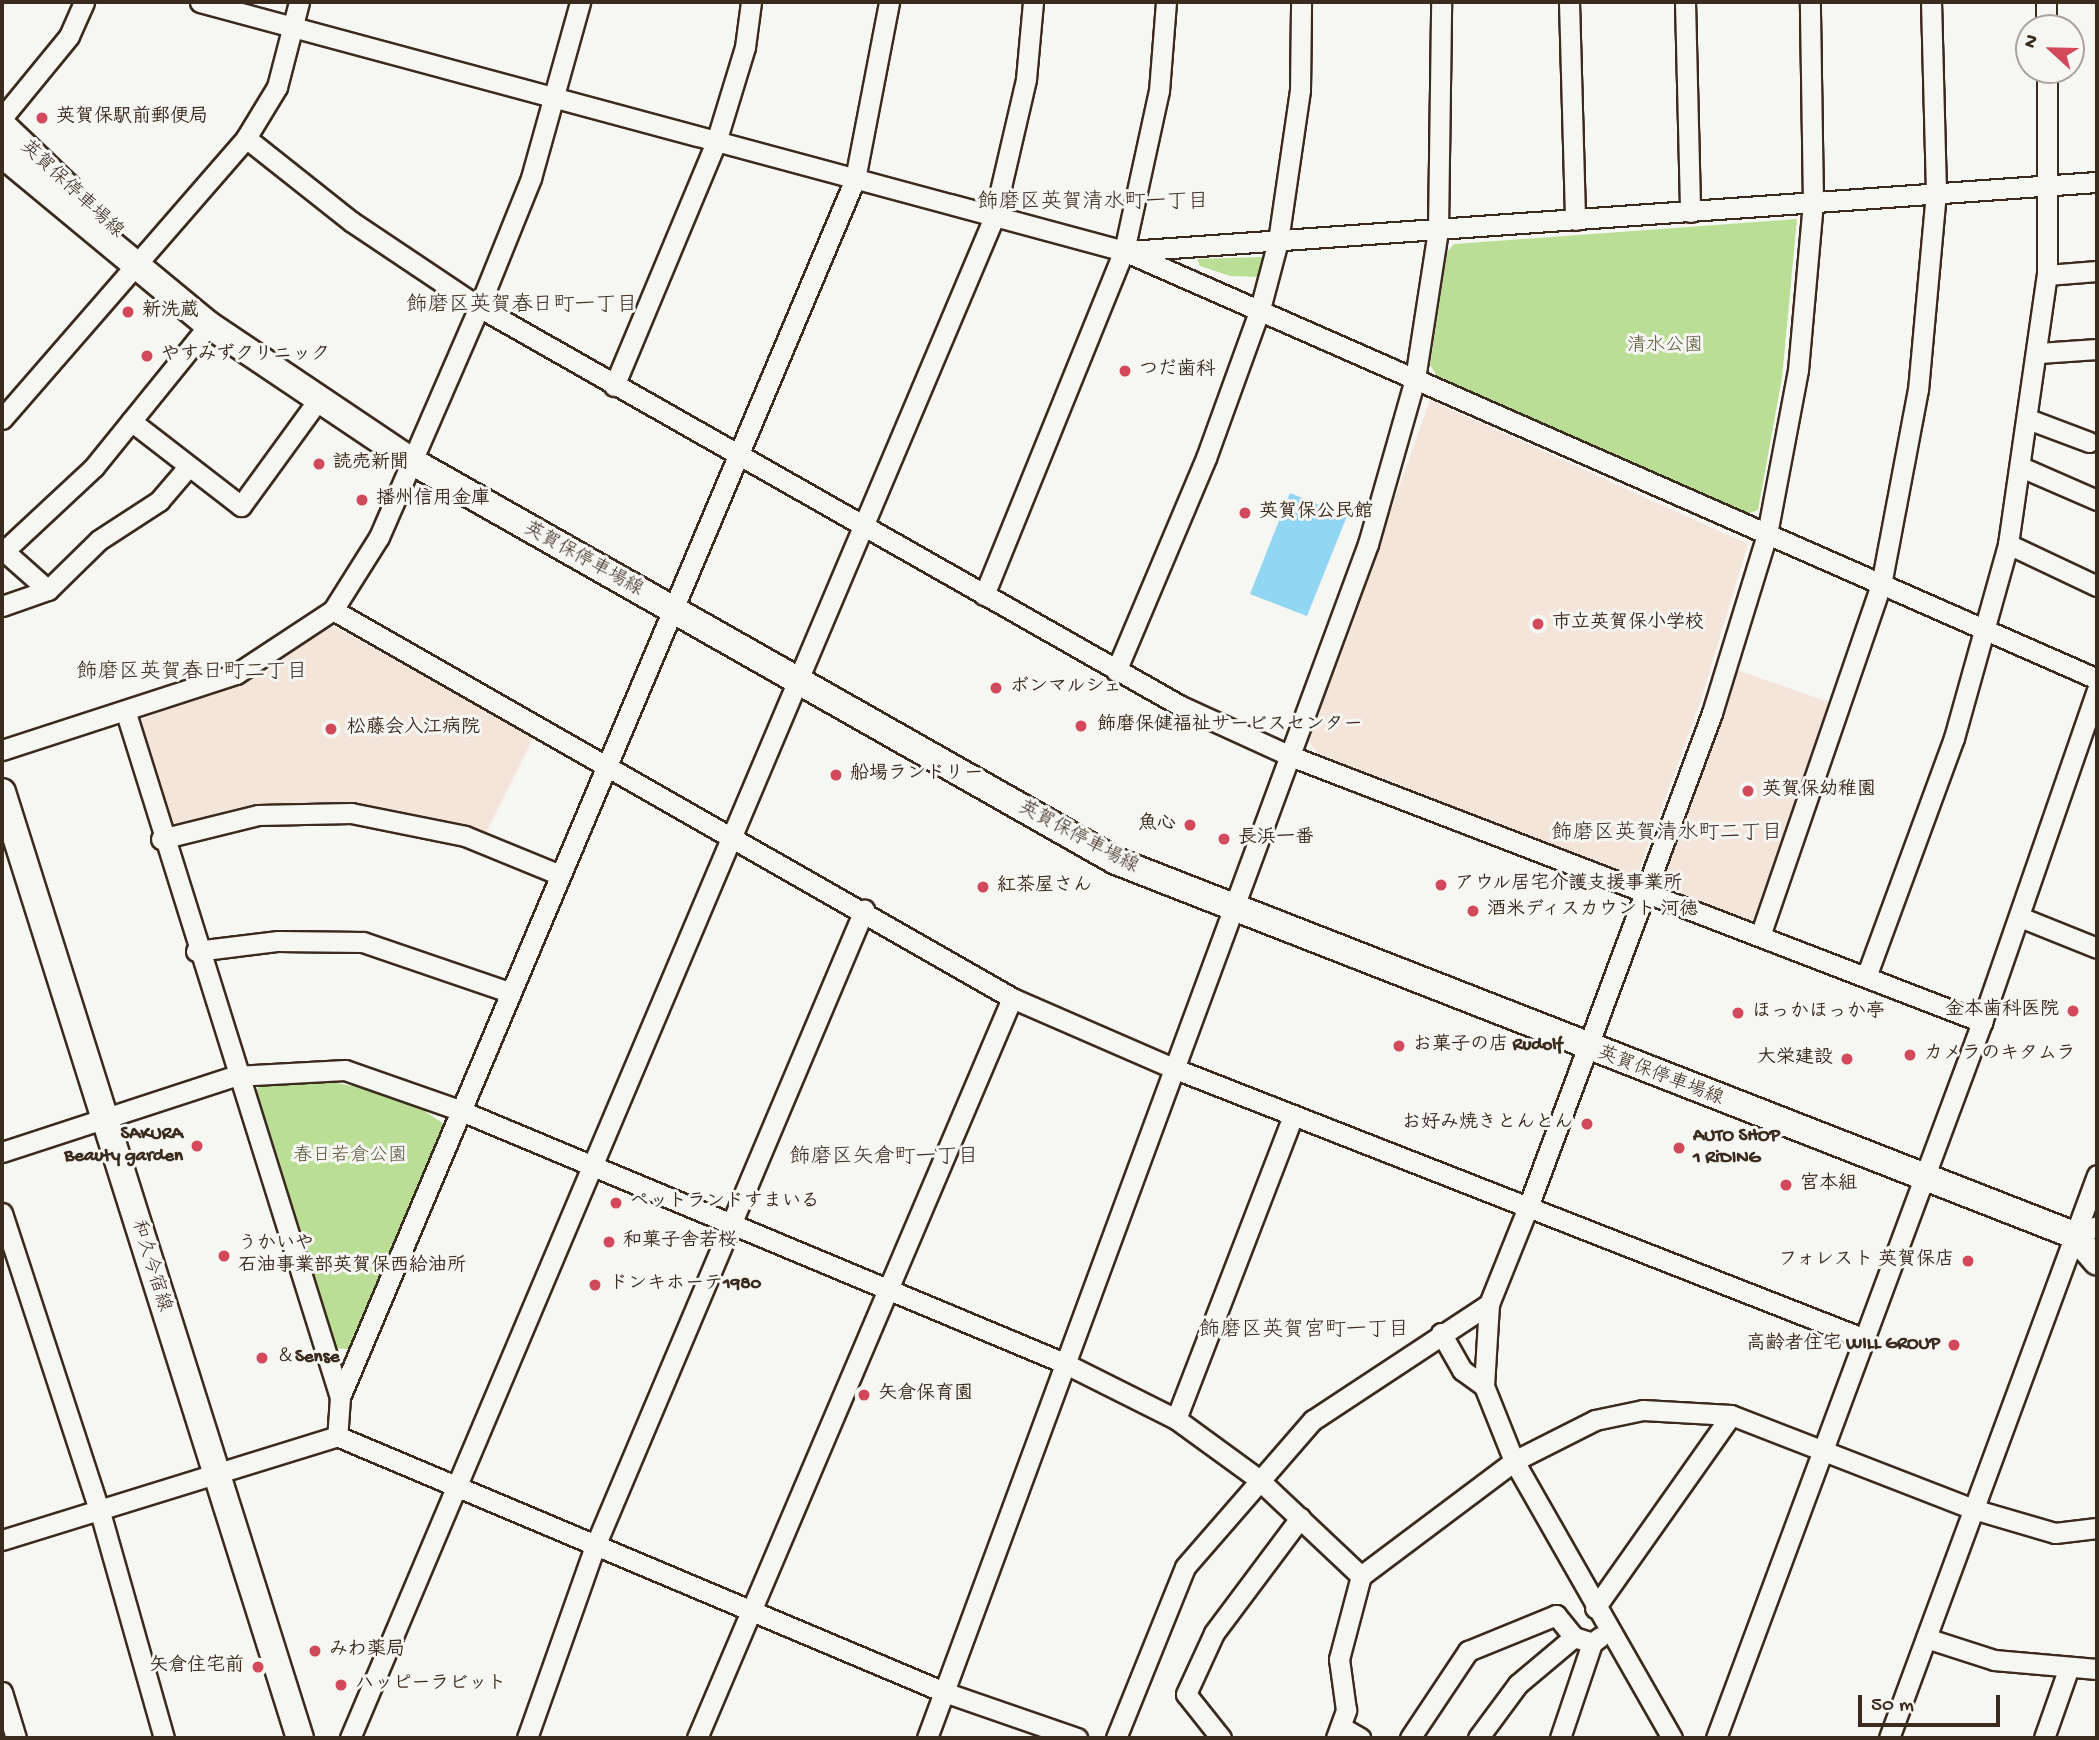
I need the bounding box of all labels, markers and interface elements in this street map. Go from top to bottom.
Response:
north arrow [2015,14,2085,84]
text: N [2019,32,2045,52]
place label: 英賀保駅前郵便局 [56,107,208,129]
marker: 英賀保駅前郵便局 [34,110,50,126]
street label: 英賀保停車場線 [15,136,127,244]
district label: 飾磨区英賀清水町一丁目 [978,191,1208,217]
district label: 飾磨区英賀春日町一丁目 [407,294,637,320]
place label: 新洗蔵 [142,301,199,323]
marker: 新洗蔵 [120,304,136,320]
park label: 清水公園 [1627,336,1703,358]
place label: やすみずクリニック [161,345,332,367]
marker: やすみずクリニック [139,348,155,364]
place label: つだ歯科 [1139,360,1215,382]
marker: つだ歯科 [1117,363,1133,379]
place label: 読売新聞 [333,453,409,475]
marker: 読売新聞 [311,456,327,472]
place label: 播州信用金庫 [376,489,490,511]
marker: 播州信用金庫 [354,492,370,508]
place label: 英賀保公民館 [1259,502,1373,524]
marker: 英賀保公民館 [1237,505,1253,521]
street label: 英賀保停車場線 [519,518,647,602]
place label: 市立英賀保小学校 [1552,613,1704,635]
marker: 市立英賀保小学校 [1530,616,1546,632]
district label: 飾磨区英賀春日町二丁目 [77,661,307,687]
place label: ボンマルシェ [1010,677,1124,699]
marker: ボンマルシェ [988,680,1004,696]
place label: 飾磨保健福祉サービスセンター [1097,715,1363,737]
marker: 飾磨保健福祉サービスセンター [1071,716,1091,736]
place label: 松藤会入江病院 [347,718,480,740]
marker: 松藤会入江病院 [321,719,341,739]
place label: 船場ランドリー [850,764,983,786]
marker: 船場ランドリー [828,767,844,783]
place label: 英賀保幼稚園 [1762,780,1876,802]
marker: 英賀保幼稚園 [1740,783,1756,799]
street label: 英賀保停車場線 [1014,797,1142,879]
place label: 魚心 [1138,814,1176,836]
marker: 魚心 [1182,817,1198,833]
district label: 飾磨区英賀清水町二丁目 [1552,822,1782,848]
place label: 長浜一番 [1238,828,1314,850]
marker: 長浜一番 [1216,831,1232,847]
place label: アウル居宅介護支援事業所 [1455,874,1683,896]
place label: 紅茶屋さん [997,876,1092,898]
marker: アウル居宅介護支援事業所 [1433,877,1449,893]
marker: 紅茶屋さん [975,879,991,895]
place label: 酒米ディスカウント 河徳 [1487,900,1700,922]
marker: 酒米ディスカウント 河徳 [1465,903,1481,919]
place label: 金本歯科医院 [1945,1000,2059,1022]
place label: ほっかほっか亭 [1752,1002,1885,1024]
marker: 金本歯科医院 [2065,1003,2081,1019]
marker: ほっかほっか亭 [1730,1005,1746,1021]
place label: お菓子の店 Rudolf [1413,1035,1562,1057]
marker: お菓子の店 Rudolf [1391,1038,1407,1054]
street label: 英賀保停車場線 [1594,1043,1726,1111]
place label: カメラのキタムラ [1924,1044,2076,1066]
marker: カメラのキタムラ [1902,1047,1918,1063]
place label: 大栄建設 [1757,1048,1833,1070]
marker: 大栄建設 [1839,1051,1855,1067]
place label: お好み焼きとんとん [1402,1113,1573,1135]
marker: お好み焼きとんとん [1579,1116,1595,1132]
place label: SAKURA Beauty garden [64,1124,183,1168]
place label: AUTO SHOP 1 RiDING [1693,1126,1780,1170]
marker: SAKURA Beauty garden [189,1138,205,1154]
marker: AUTO SHOP 1 RiDING [1671,1140,1687,1156]
park label: 春日若倉公園 [293,1146,407,1168]
district label: 飾磨区矢倉町一丁目 [790,1146,978,1172]
place label: 宮本組 [1800,1174,1857,1196]
marker: 宮本組 [1778,1177,1794,1193]
place label: ペットランドすまいる [630,1192,820,1214]
marker: ペットランドすまいる [608,1195,624,1211]
street label: 和久今宿線 [125,1217,175,1315]
place label: 和菓子舎若桜 [623,1231,737,1253]
place label: うかいや 石油事業部英賀保西給油所 [238,1234,466,1278]
marker: 和菓子舎若桜 [601,1234,617,1250]
marker: うかいや 石油事業部英賀保西給油所 [216,1248,232,1264]
place label: フォレスト 英賀保店 [1779,1250,1954,1272]
marker: フォレスト 英賀保店 [1960,1253,1976,1269]
place label: ドンキホーテ1980 [609,1274,761,1296]
marker: ドンキホーテ1980 [587,1277,603,1293]
district label: 飾磨区英賀宮町一丁目 [1199,1319,1409,1345]
place label: 高齢者住宅 WILL GROUP [1747,1334,1940,1356]
marker: 高齢者住宅 WILL GROUP [1946,1337,1962,1353]
place label: ＆Sense [276,1347,339,1369]
marker: ＆Sense [254,1350,270,1366]
place label: 矢倉保育園 [878,1384,973,1406]
marker: 矢倉保育園 [856,1387,872,1403]
place label: みわ薬局 [329,1640,405,1662]
marker: みわ薬局 [307,1643,323,1659]
place label: 矢倉住宅前 [149,1656,244,1678]
marker: 矢倉住宅前 [250,1659,266,1675]
place label: ハッピーラビット [355,1674,506,1696]
marker: ハッピーラビット [333,1677,349,1693]
scale bar [1861,1680,2003,1724]
text: 50 m [1871,1694,1914,1719]

